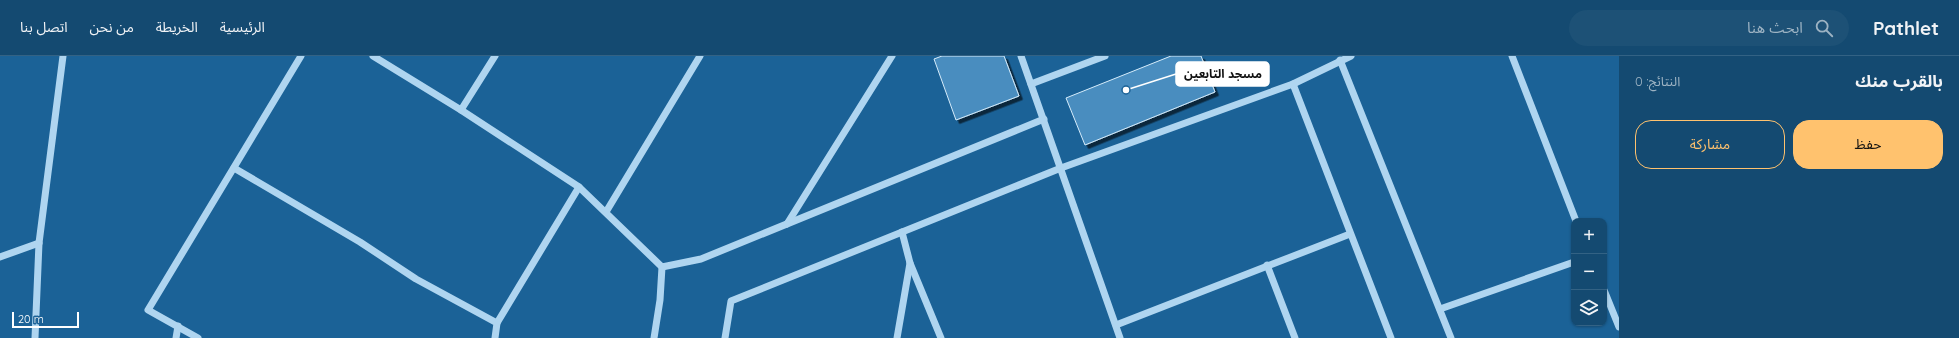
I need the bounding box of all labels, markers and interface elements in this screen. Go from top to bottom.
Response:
search box [1569,10,1849,46]
text: Pathlet [1873,16,1939,40]
icon: search [1813,17,1835,39]
text: اتصل بنا [20,18,68,36]
text: من نحن [90,18,134,36]
text: الخريطة [156,18,198,36]
text: الرئيسية [220,18,265,36]
text: ابحث هنا [1747,18,1803,37]
callout: مسجد التابعين [1176,62,1269,86]
text: مسجد التابعين [1184,66,1262,81]
text: بالقرب منك [1855,70,1943,91]
text: النتائج: 0 [1635,73,1680,89]
button: مشاركة [1635,120,1785,169]
button: حفظ [1793,120,1943,169]
map controls [1571,218,1607,326]
button: + [1571,218,1607,254]
button: − [1571,254,1607,290]
button: layers [1571,290,1607,326]
scale bar [12,310,79,329]
text: 20 m [18,312,44,326]

